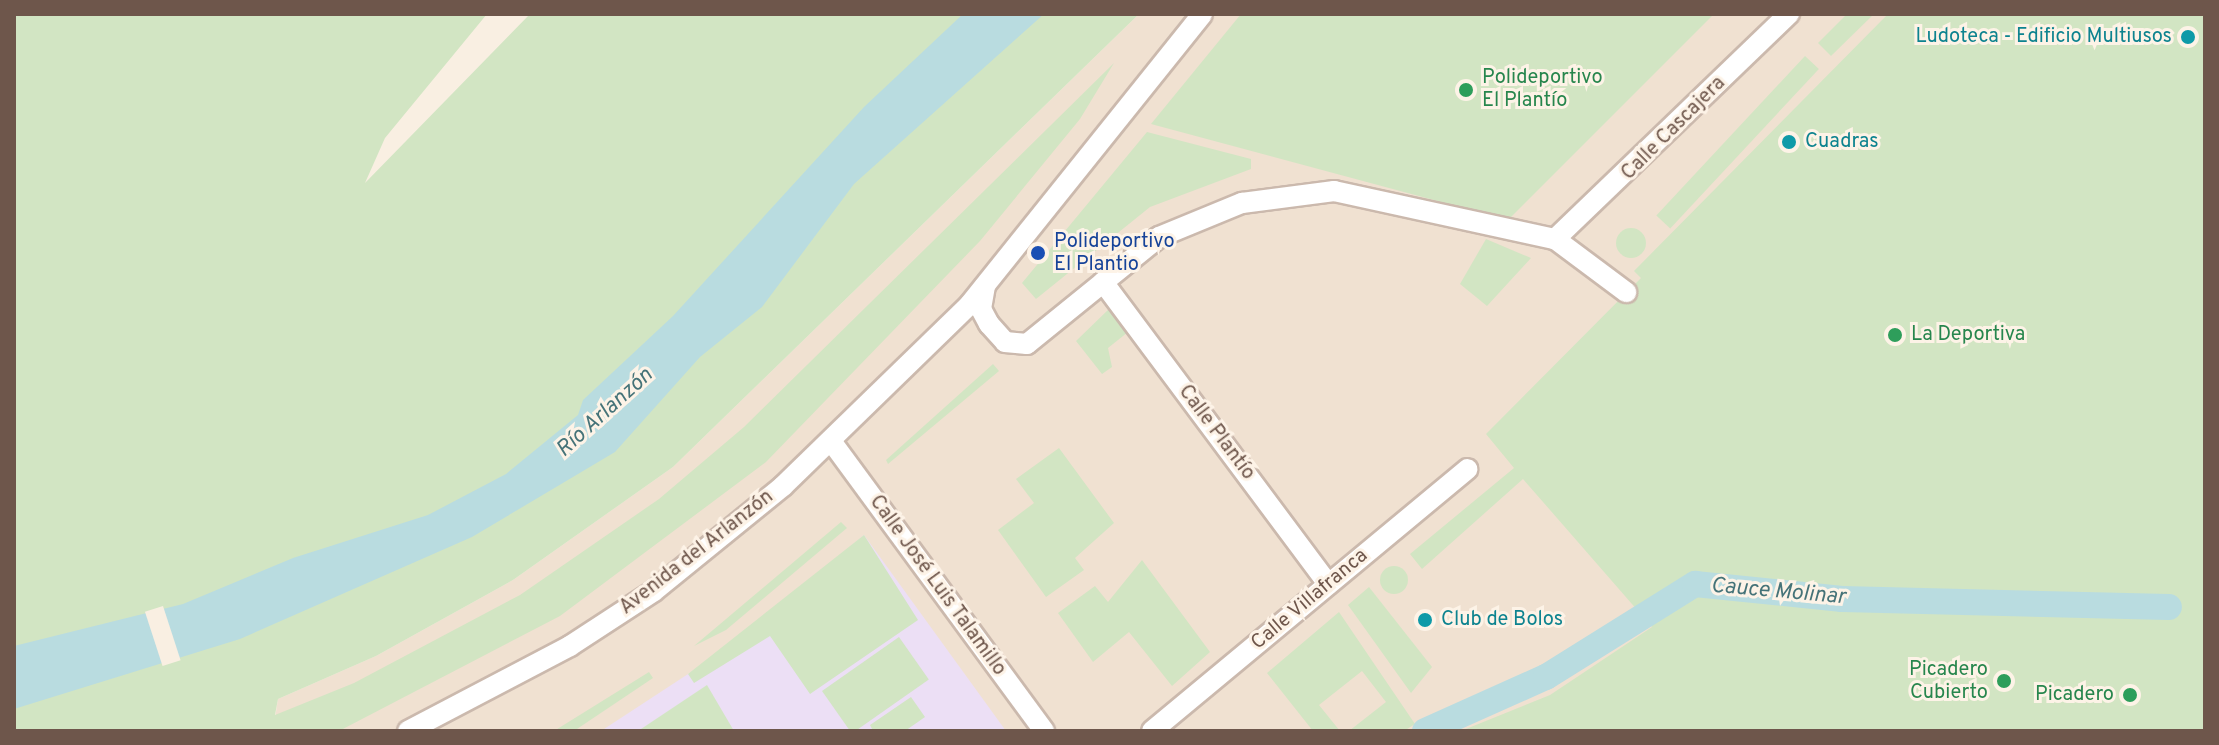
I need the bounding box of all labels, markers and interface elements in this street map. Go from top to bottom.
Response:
place label: Ludoteca - Edificio Multiusos [1915,25,2172,49]
marker: Ludoteca - Edificio Multiusos [2179,28,2197,46]
place label: Polideportivo El Plantío [1482,66,1603,113]
street label: Calle Cascajera [1617,72,1731,186]
marker: Polideportivo El Plantío [1457,81,1475,99]
place label: Cuadras [1805,130,1879,154]
marker: Cuadras [1780,133,1798,151]
place label: Polideportivo El Plantio [1054,230,1175,277]
marker: Polideportivo El Plantio [1029,244,1047,262]
place label: La Deportiva [1911,323,2025,347]
marker: La Deportiva [1886,326,1904,344]
water label: Río Arlanzón [551,362,659,464]
street label: Calle Plantío [1172,381,1260,485]
street label: Avenida del Arlanzón [615,485,779,621]
street label: Calle José Luis Talamillo [863,491,1011,681]
street label: Calle Villafranca [1247,544,1373,656]
water label: Cauce Molinar [1710,573,1846,611]
place label: Club de Bolos [1441,608,1563,632]
marker: Club de Bolos [1416,611,1434,629]
place label: Picadero Cubierto [1909,658,1988,705]
marker: Picadero Cubierto [1995,672,2013,690]
place label: Picadero [2035,683,2114,707]
marker: Picadero [2121,686,2139,704]

